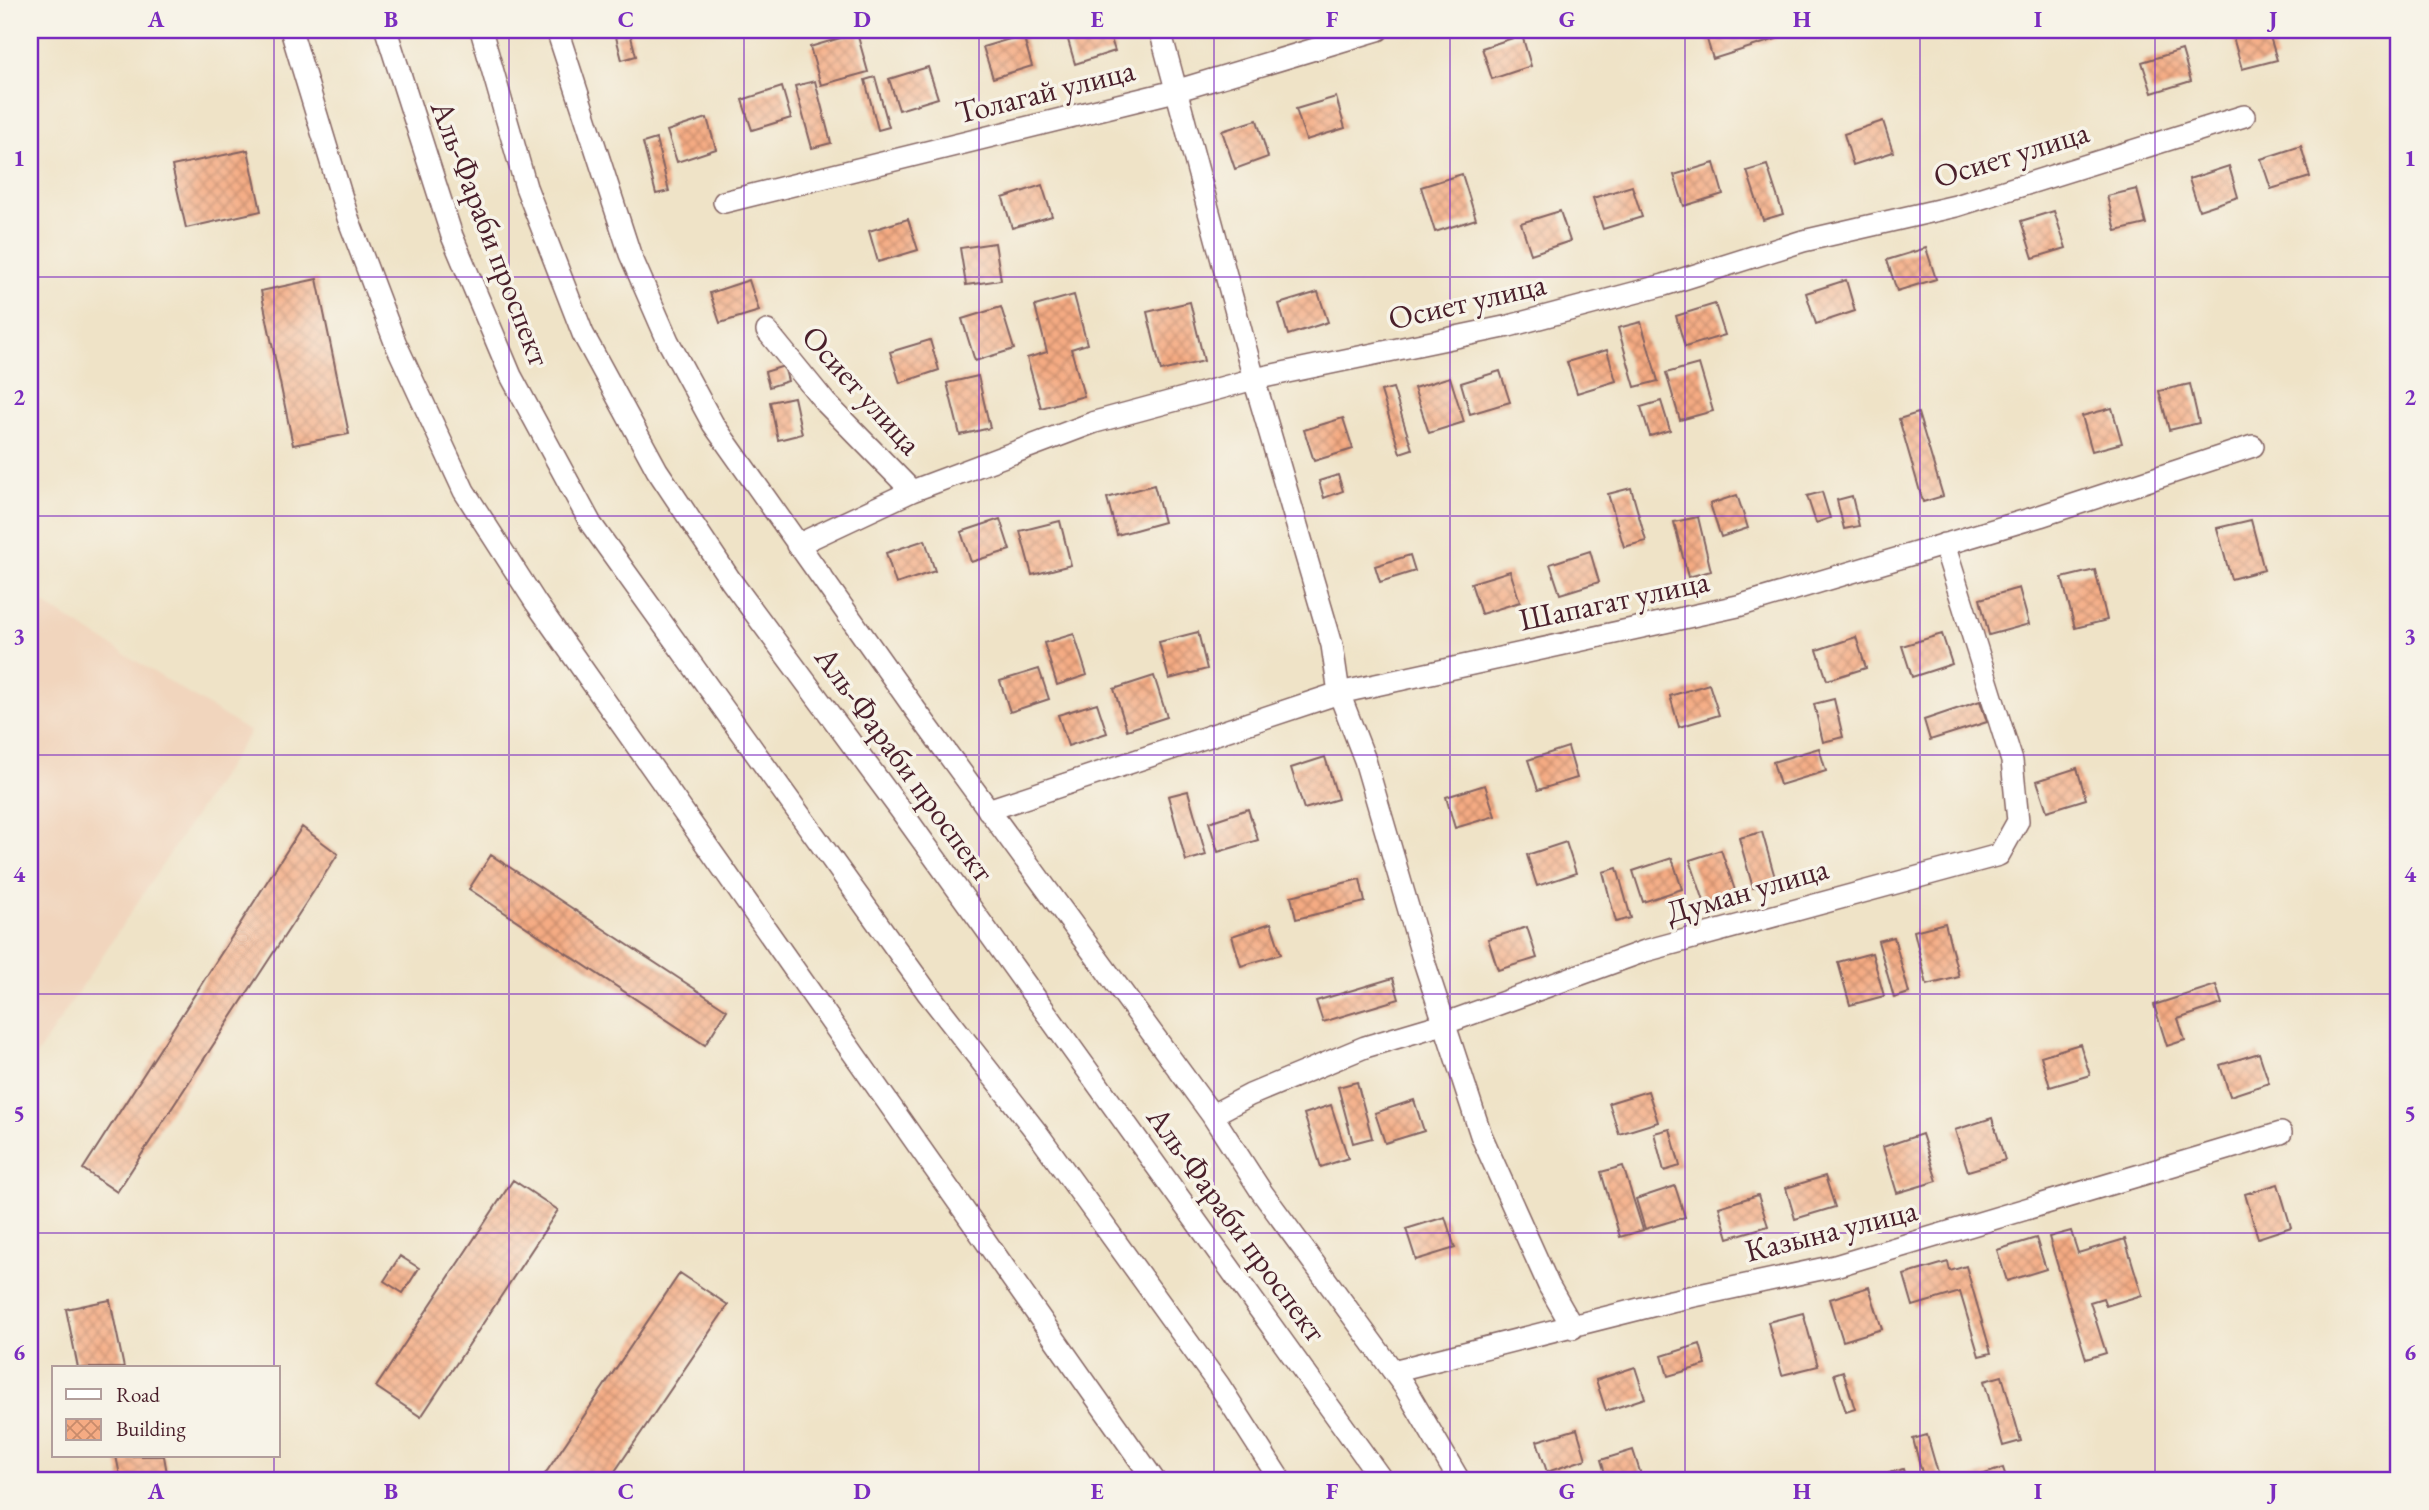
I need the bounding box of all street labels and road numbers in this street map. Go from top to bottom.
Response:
street label: Толагай улица [951,48,1139,134]
street label: Аль-Фараби проспект [421,93,561,372]
street label: Осиет улица [1928,110,2094,198]
street label: Осиет улица [1384,262,1550,340]
street label: Осиет улица [793,316,931,464]
street label: Шапагат улица [1515,559,1713,641]
street label: Аль-Фараби проспект [805,637,1005,890]
street label: Думан улица [1661,847,1833,933]
street label: Аль-Фараби проспект [1137,1097,1337,1350]
street label: Казына улица [1741,1188,1922,1272]

